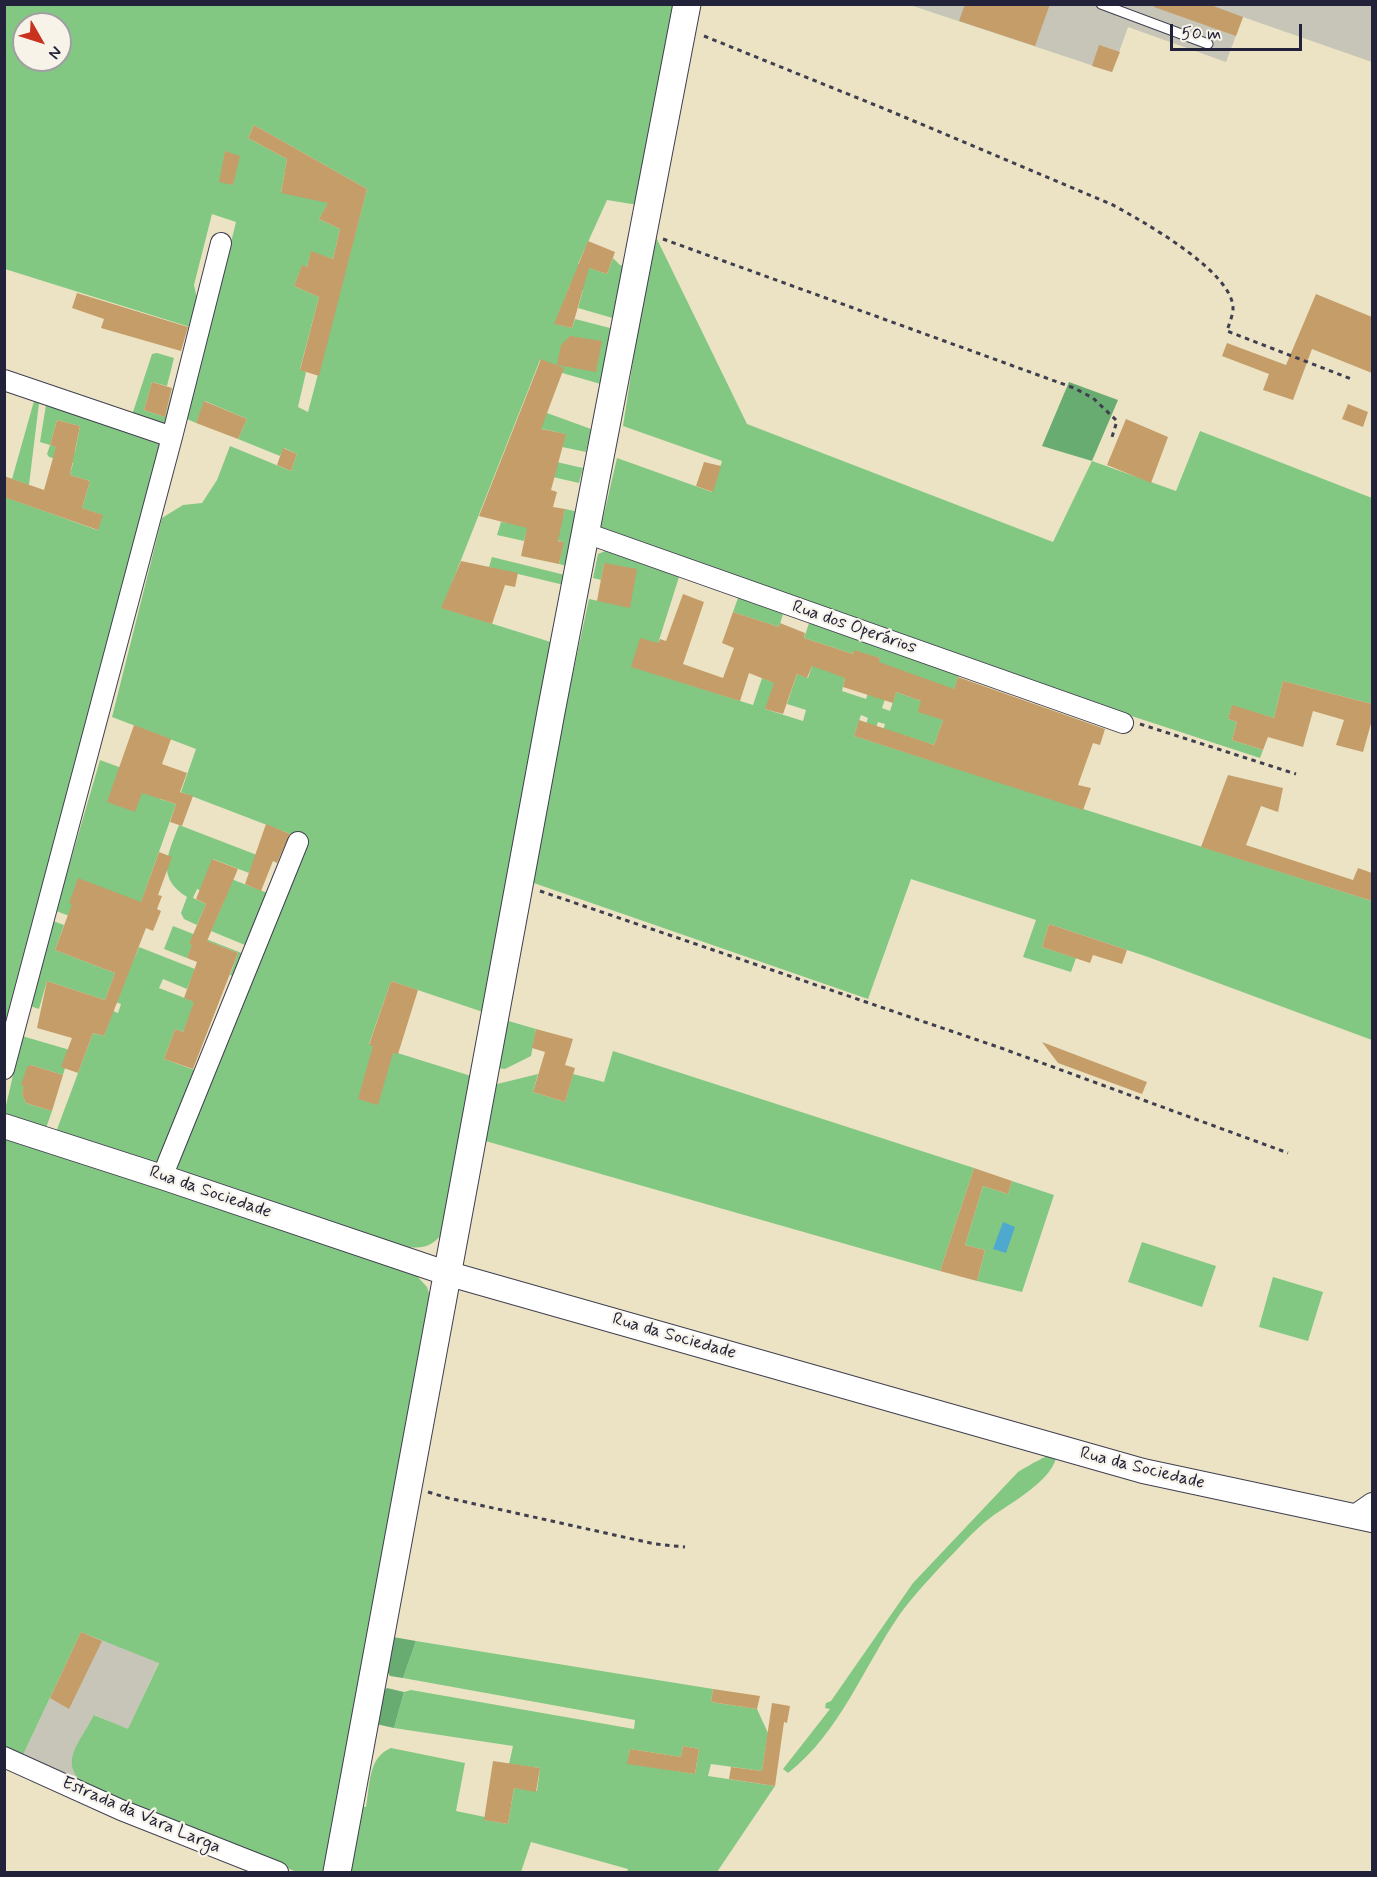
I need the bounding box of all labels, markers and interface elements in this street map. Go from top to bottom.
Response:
north arrow [12,12,72,72]
scale bar [1173,12,1305,50]
text: 50 m [1181,22,1221,46]
text: N [43,42,66,63]
street label: Rua dos Operários [789,597,919,659]
street label: Rua da Sociedade [146,1162,274,1224]
street label: Rua da Sociedade [610,1309,738,1365]
street label: Rua da Sociedade [1077,1443,1207,1495]
street label: Estrada da Vara Larga [58,1773,224,1859]

